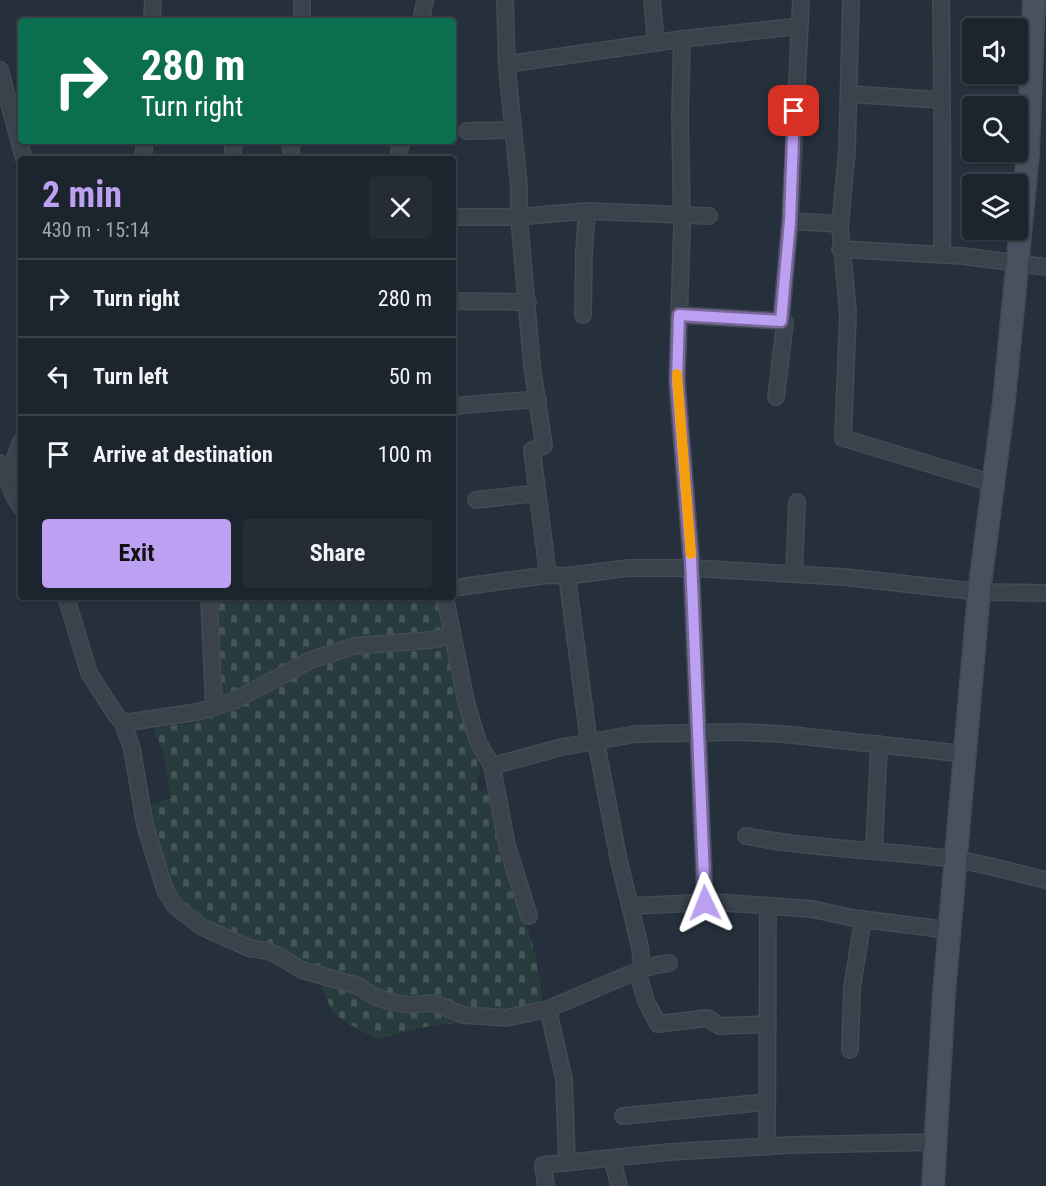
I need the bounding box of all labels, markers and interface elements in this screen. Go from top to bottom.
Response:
map controls [962,18,1028,240]
button: sound [962,18,1028,84]
text: 280 m [141,41,246,90]
icon: right [42,42,120,120]
pin [768,85,819,136]
text: Turn right [141,91,243,123]
icon: arrive [777,94,810,127]
button: search [962,96,1028,162]
text: 2 min [42,174,122,216]
button: layers [962,174,1028,240]
button: close [369,176,432,239]
text: 430 m · 15:14 [42,218,149,242]
icon: right [42,282,75,315]
text: Turn right [93,286,180,311]
text: 280 m [378,286,432,311]
icon: left [42,360,75,393]
text: Turn left [93,364,168,389]
text: 50 m [389,364,432,389]
icon: arrive [42,438,75,471]
text: Arrive at destination [93,442,273,467]
text: 100 m [378,442,432,467]
button: Exit [42,519,231,588]
button: Share [243,519,432,588]
position arrow [673,871,737,935]

